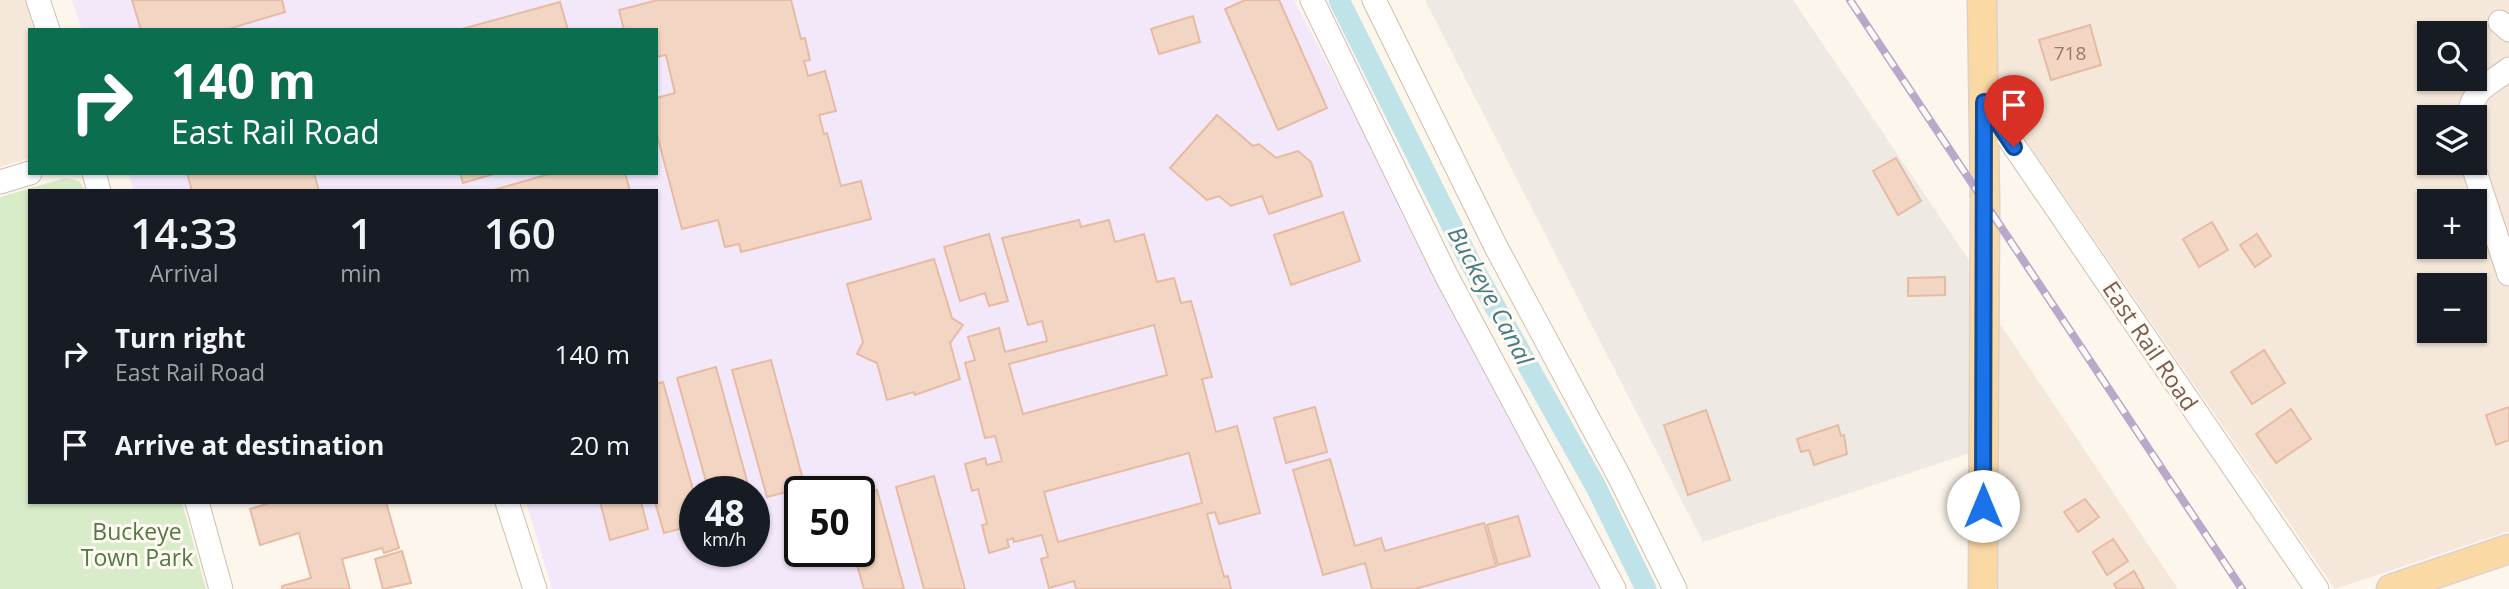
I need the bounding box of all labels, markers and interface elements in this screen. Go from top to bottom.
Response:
map controls [2417,21,2487,343]
button: search [2417,21,2487,91]
house number: 718 [2054,40,2086,66]
text: 140 m [171,47,316,113]
icon: right [56,56,147,147]
pin [1984,75,2044,147]
icon: arrive [1995,86,2033,124]
button: layers [2417,105,2487,175]
text: East Rail Road [171,110,380,153]
button: + [2417,189,2487,259]
text: 14:33 [130,204,238,261]
text: 1 [349,204,373,261]
text: 160 [484,204,556,261]
water label: Buckeye Canal [1441,220,1542,371]
text: Arrival [149,257,219,289]
text: min [340,257,381,289]
text: m [509,257,530,289]
button: − [2417,273,2487,343]
street label: East Rail Road [2096,274,2206,417]
text: Turn right [115,320,246,356]
icon: right [56,335,94,373]
text: 140 m [555,336,630,372]
text: East Rail Road [115,356,265,388]
icon: arrive [56,426,94,464]
text: Arrive at destination [115,427,384,463]
text: 20 m [569,427,630,463]
position arrow [1946,469,2020,543]
speed limit sign: 50 [784,476,875,567]
text: 48 [704,489,745,536]
park label: Buckeye Town Park [81,515,193,573]
text: km/h [703,527,746,551]

